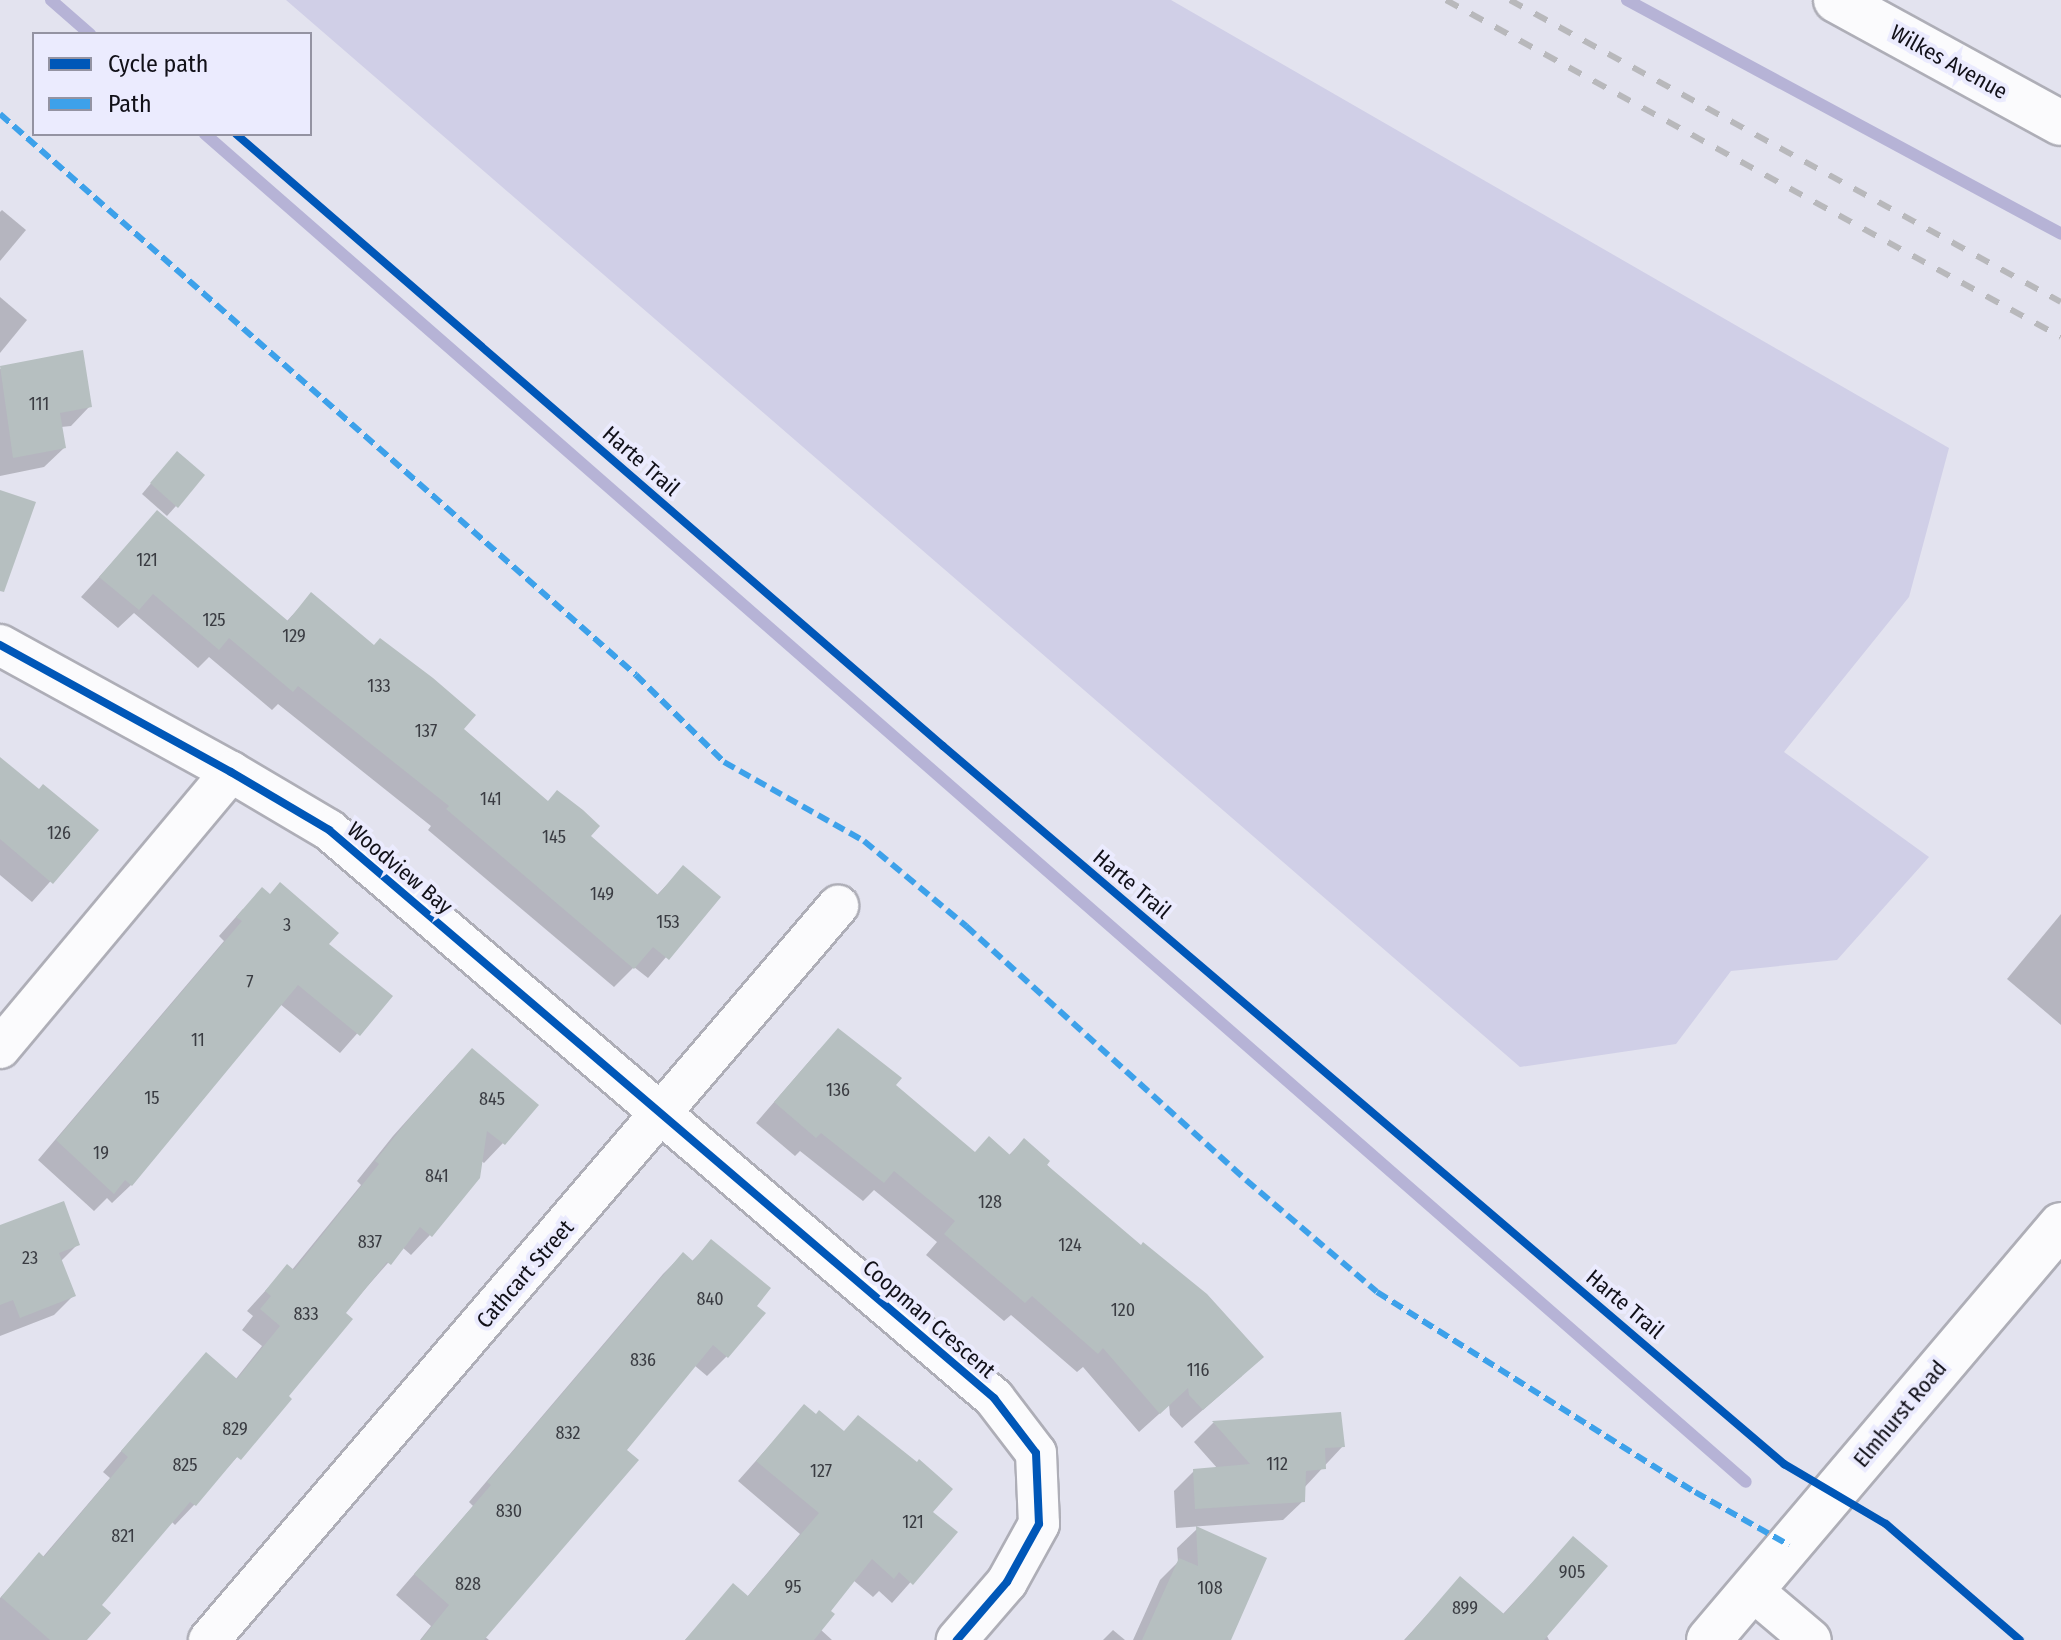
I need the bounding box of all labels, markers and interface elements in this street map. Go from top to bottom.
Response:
street label: Wilkes Avenue [1886,19,2012,105]
legend [32,32,312,136]
text: Cycle path [108,50,208,78]
text: Path [108,90,152,118]
house number: 111 [29,393,49,415]
street label: Harte Trail [597,420,685,502]
house number: 121 [136,549,158,571]
house number: 125 [202,609,226,631]
house number: 129 [282,625,306,647]
house number: 133 [367,675,391,697]
house number: 137 [415,720,437,742]
house number: 141 [480,788,502,810]
street label: Woodview Bay [342,816,458,920]
house number: 126 [47,822,71,844]
house number: 145 [542,826,566,848]
street label: Harte Trail [1088,844,1176,924]
house number: 149 [590,883,614,905]
house number: 153 [656,911,680,933]
house number: 3 [283,914,291,936]
house number: 7 [246,971,254,993]
house number: 11 [191,1029,205,1051]
house number: 136 [826,1079,850,1101]
house number: 15 [144,1087,160,1109]
house number: 845 [479,1088,505,1110]
house number: 19 [93,1142,109,1164]
house number: 841 [425,1165,449,1187]
house number: 128 [978,1191,1002,1213]
street label: Cathcart Street [471,1215,579,1333]
house number: 837 [358,1231,382,1253]
house number: 124 [1058,1234,1082,1256]
house number: 23 [22,1247,38,1269]
street label: Coopman Crescent [857,1254,1001,1384]
street label: Harte Trail [1581,1264,1669,1344]
house number: 840 [696,1288,724,1310]
house number: 120 [1111,1299,1135,1321]
house number: 833 [293,1303,319,1325]
house number: 836 [630,1349,656,1371]
street label: Elmhurst Road [1848,1355,1952,1473]
house number: 116 [1187,1359,1209,1381]
house number: 829 [222,1418,248,1440]
house number: 832 [556,1422,580,1444]
house number: 112 [1266,1453,1288,1475]
house number: 825 [172,1454,198,1476]
house number: 127 [810,1460,832,1482]
house number: 830 [496,1500,522,1522]
house number: 121 [902,1511,924,1533]
house number: 821 [111,1525,135,1547]
house number: 905 [1559,1561,1585,1583]
house number: 828 [455,1573,481,1595]
house number: 95 [784,1576,802,1598]
house number: 108 [1197,1577,1223,1599]
house number: 899 [1452,1597,1478,1619]

